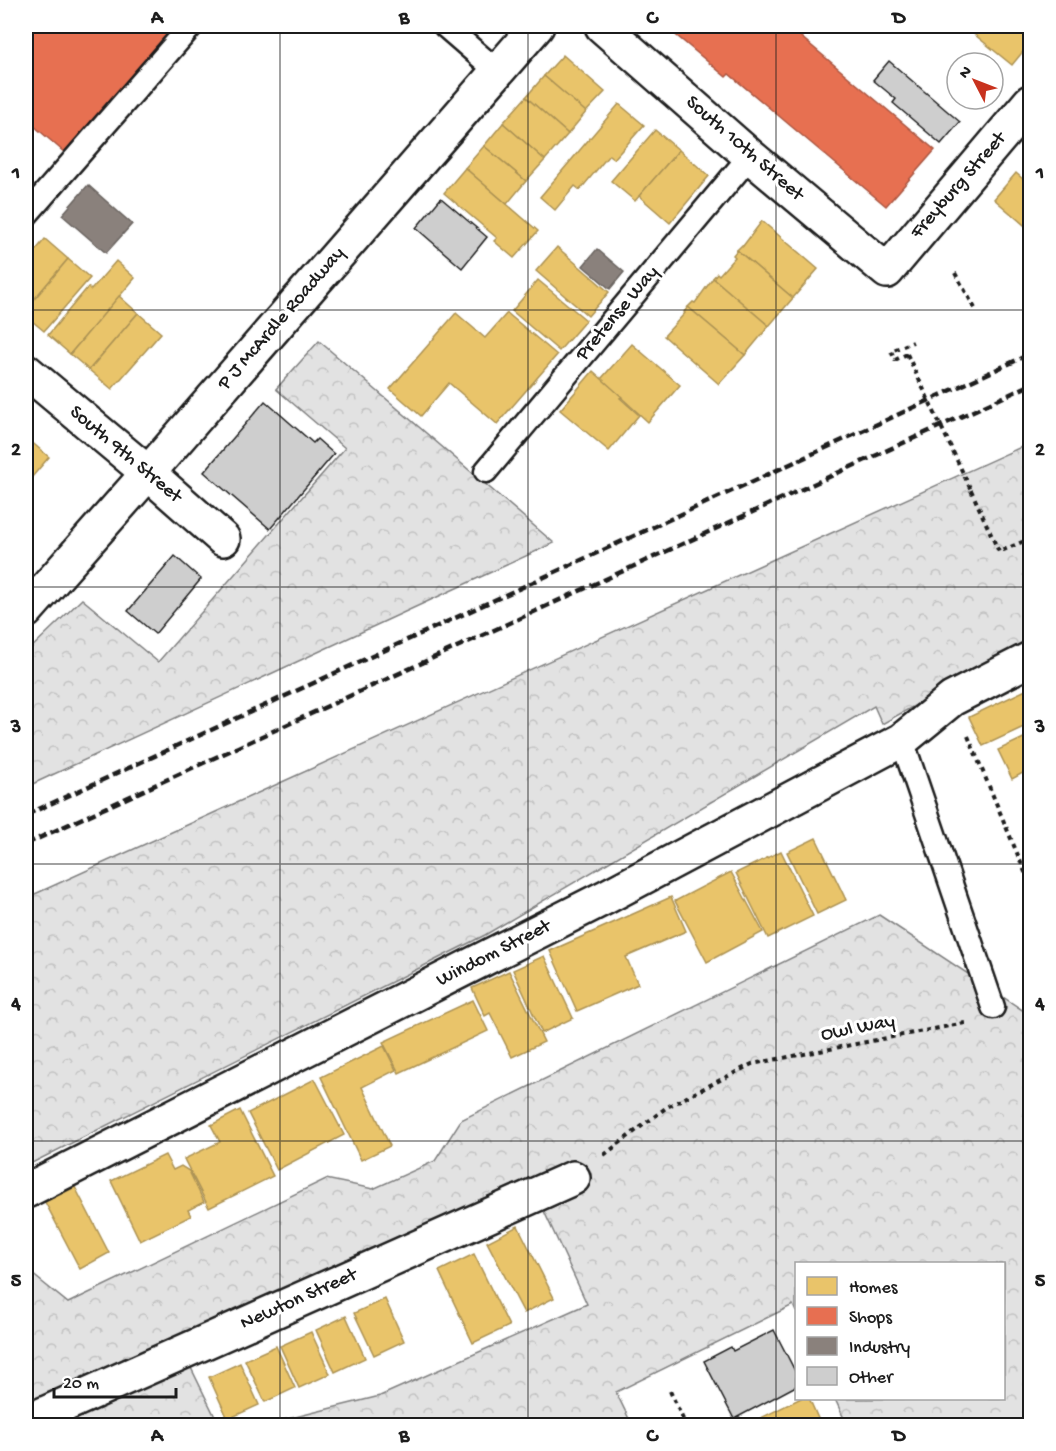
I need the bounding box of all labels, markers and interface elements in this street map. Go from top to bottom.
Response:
text: A [150,8,165,31]
text: B [398,8,410,31]
text: C [646,8,660,31]
text: D [890,8,906,31]
north arrow [945,51,1005,111]
text: N [956,63,977,84]
street label: South 10th Street [680,91,809,208]
street label: Freyburg Street [906,127,1013,245]
text: 1 [11,163,20,186]
text: 1 [1035,163,1044,186]
street label: P J McArdle Roadway [213,243,350,396]
street label: Pretense Way [571,262,664,367]
street label: South 9th Street [64,401,187,510]
text: 2 [11,440,21,463]
text: 2 [1035,440,1045,463]
text: 3 [10,717,21,740]
text: 3 [1034,717,1045,740]
street label: Windom Street [433,915,557,993]
text: 4 [10,994,21,1017]
text: 4 [1034,994,1045,1017]
street label: Owl Way [819,1011,897,1047]
legend [795,1262,1005,1400]
street label: Newton Street [237,1263,362,1336]
text: 5 [11,1271,22,1294]
text: 5 [1035,1271,1046,1294]
text: Homes [849,1278,899,1299]
text: Shops [849,1308,893,1329]
text: Industry [849,1338,910,1359]
scale bar [54,1361,176,1399]
text: Other [849,1368,894,1389]
text: 20 m [63,1374,99,1395]
text: A [150,1426,165,1449]
text: B [398,1426,410,1449]
text: C [646,1426,660,1449]
text: D [890,1426,906,1449]

